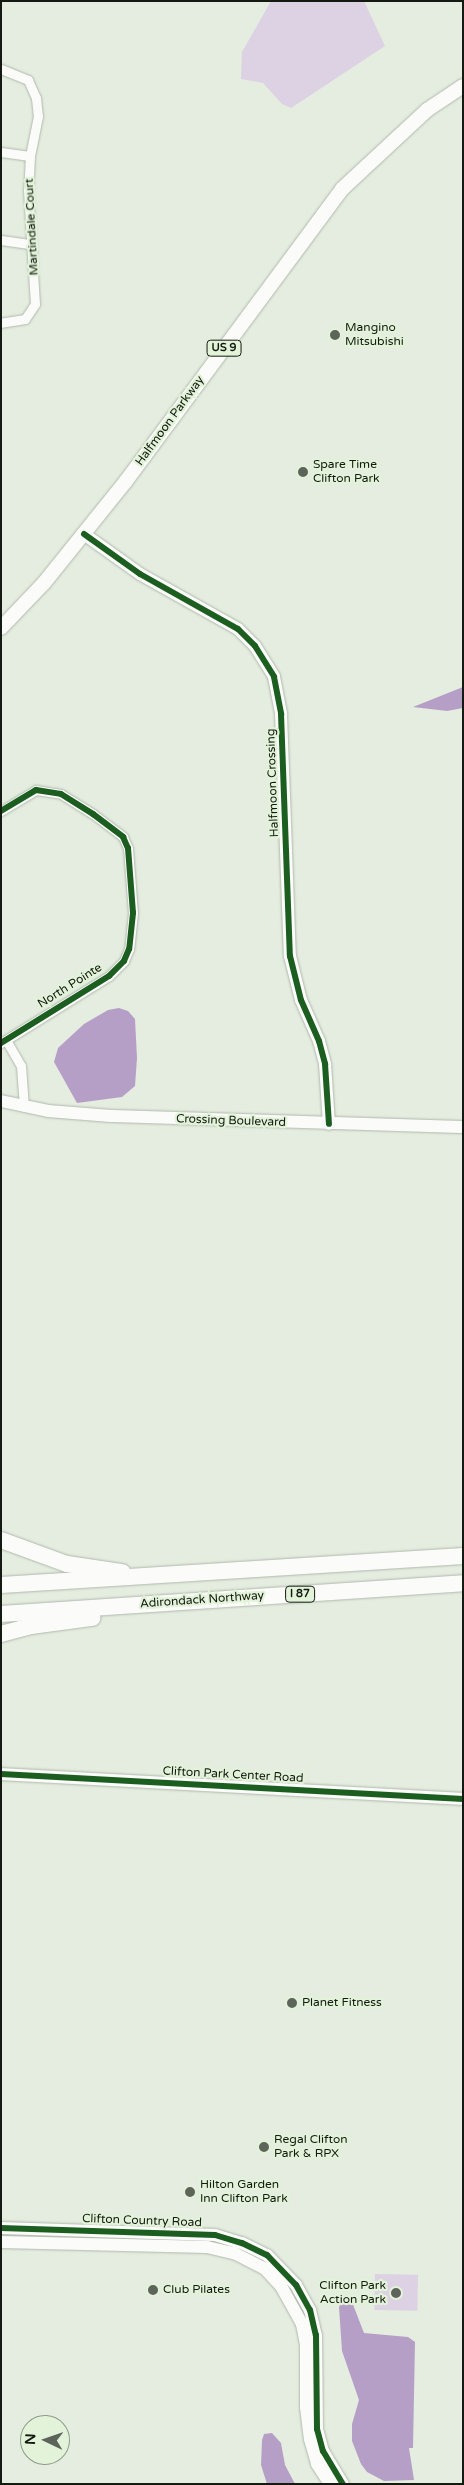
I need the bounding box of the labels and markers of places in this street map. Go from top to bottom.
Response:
place label: Mangino Mitsubishi [345,321,404,349]
marker: Mangino Mitsubishi [329,329,341,341]
place label: Spare Time Clifton Park [313,458,380,486]
marker: Spare Time Clifton Park [297,466,309,478]
place label: Planet Fitness [302,1996,382,2010]
marker: Planet Fitness [286,1997,298,2009]
place label: Regal Clifton Park & RPX [274,2133,348,2161]
marker: Regal Clifton Park & RPX [258,2141,270,2153]
place label: Hilton Garden Inn Clifton Park [200,2178,288,2206]
marker: Hilton Garden Inn Clifton Park [184,2186,196,2198]
place label: Clifton Park Action Park [319,2279,386,2307]
place label: Club Pilates [163,2283,230,2297]
marker: Club Pilates [147,2284,159,2296]
marker: Clifton Park Action Park [390,2287,402,2299]

